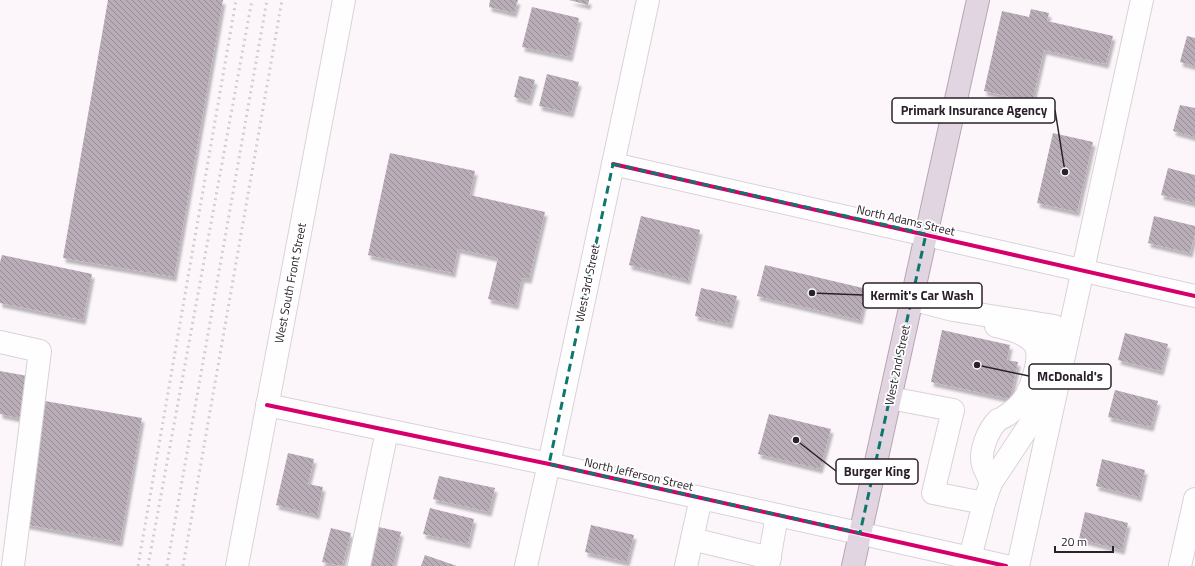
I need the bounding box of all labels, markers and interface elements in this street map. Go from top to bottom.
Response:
callout: Primark Insurance Agency [892,98,1055,123]
text: Primark Insurance Agency [901,100,1048,120]
street label: North Adams Street [855,199,958,241]
street label: West South Front Street [269,221,311,345]
street label: West 3rd Street [569,241,605,324]
callout: Kermit's Car Wash [863,283,982,308]
text: Kermit's Car Wash [870,285,974,305]
street label: West 2nd Street [879,322,915,407]
callout: McDonald's [1029,364,1111,389]
text: McDonald's [1037,366,1103,386]
street label: North Jefferson Street [583,452,696,496]
callout: Burger King [836,459,918,484]
text: Burger King [844,461,910,481]
scale bar [1055,528,1113,554]
text: 20 m [1061,532,1087,551]

